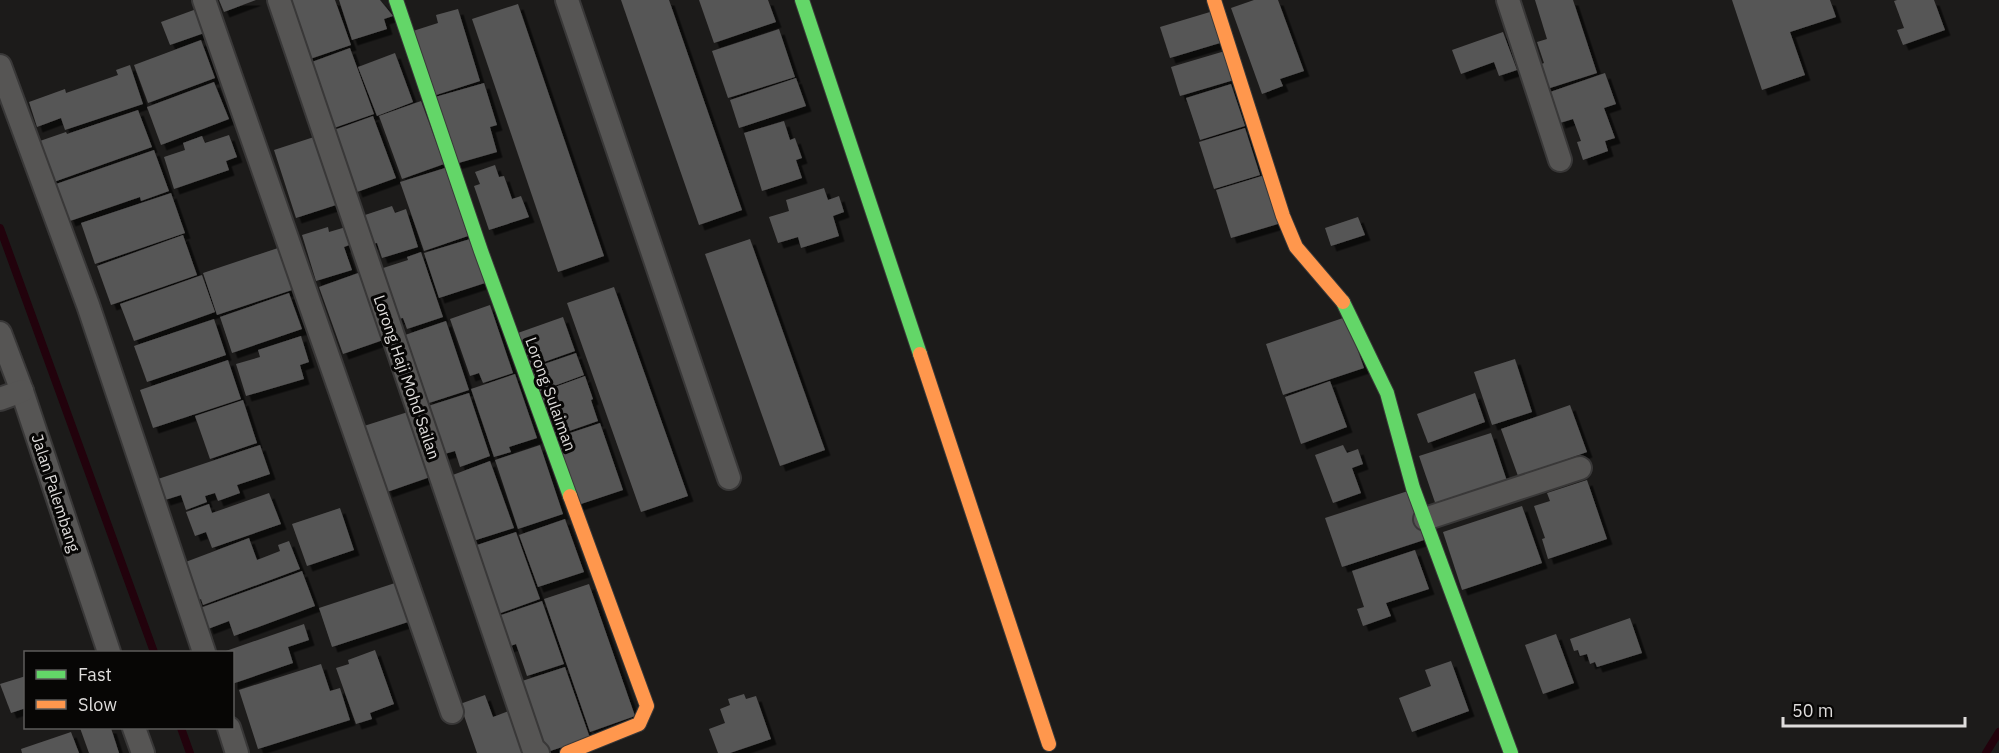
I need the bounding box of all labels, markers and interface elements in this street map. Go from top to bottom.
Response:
street label: Lorong Haji Mohd Sailan [369,292,445,462]
street label: Lorong Sulaiman [521,334,581,454]
street label: Jalan Palembang [27,431,85,555]
legend [24,651,234,729]
text: Fast [78,663,112,686]
scale bar [1783,690,1964,728]
text: Slow [78,693,117,716]
text: 50 m [1792,699,1834,722]

